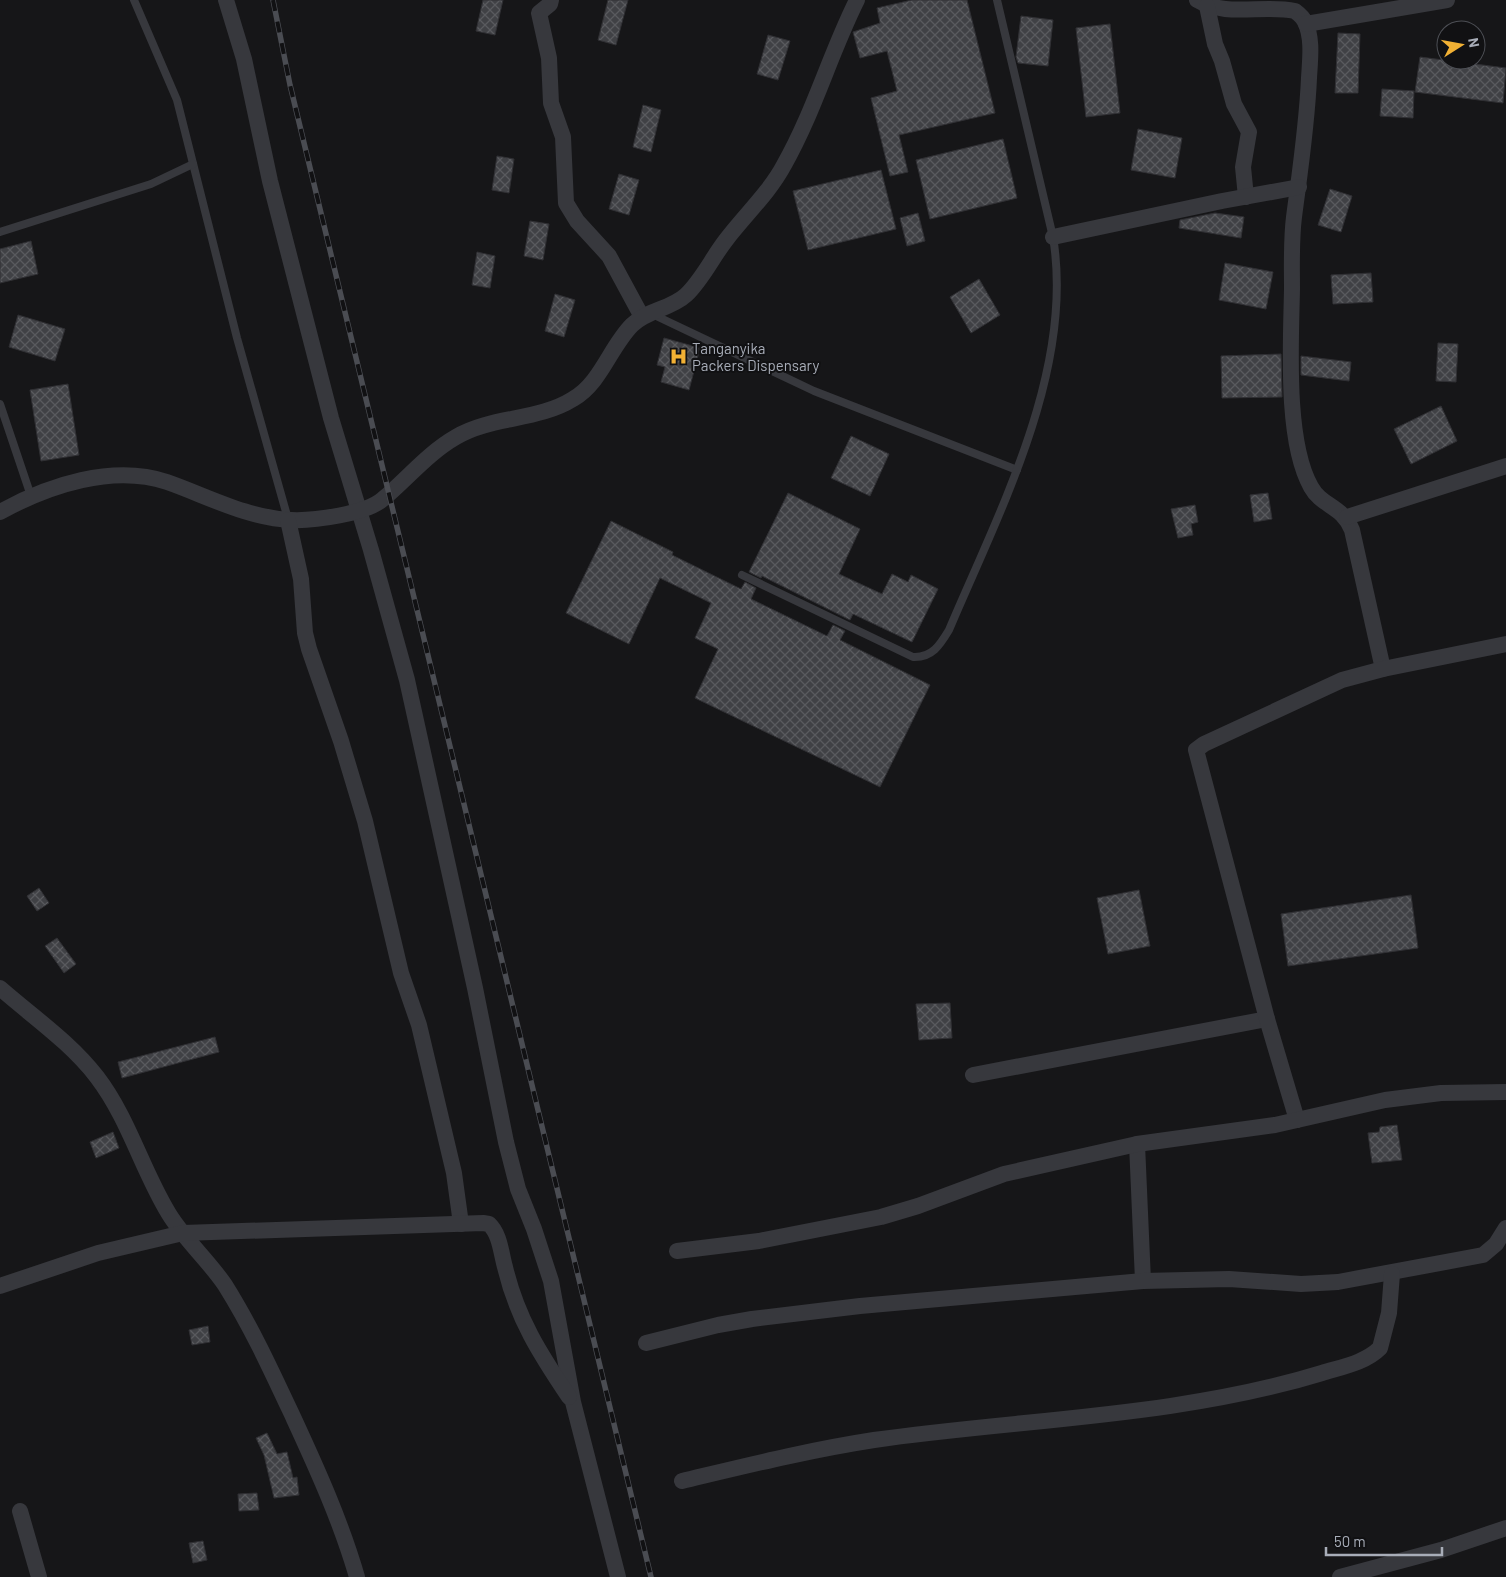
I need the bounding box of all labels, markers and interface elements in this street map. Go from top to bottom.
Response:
north arrow [1436,20,1486,70]
text: N [1465,36,1483,49]
place label: Tanganyika Packers Dispensary [692,339,819,374]
hospital icon: Tanganyika Packers Dispensary [668,347,688,367]
scale bar [1326,1524,1442,1556]
text: 50 m [1334,1532,1366,1550]

